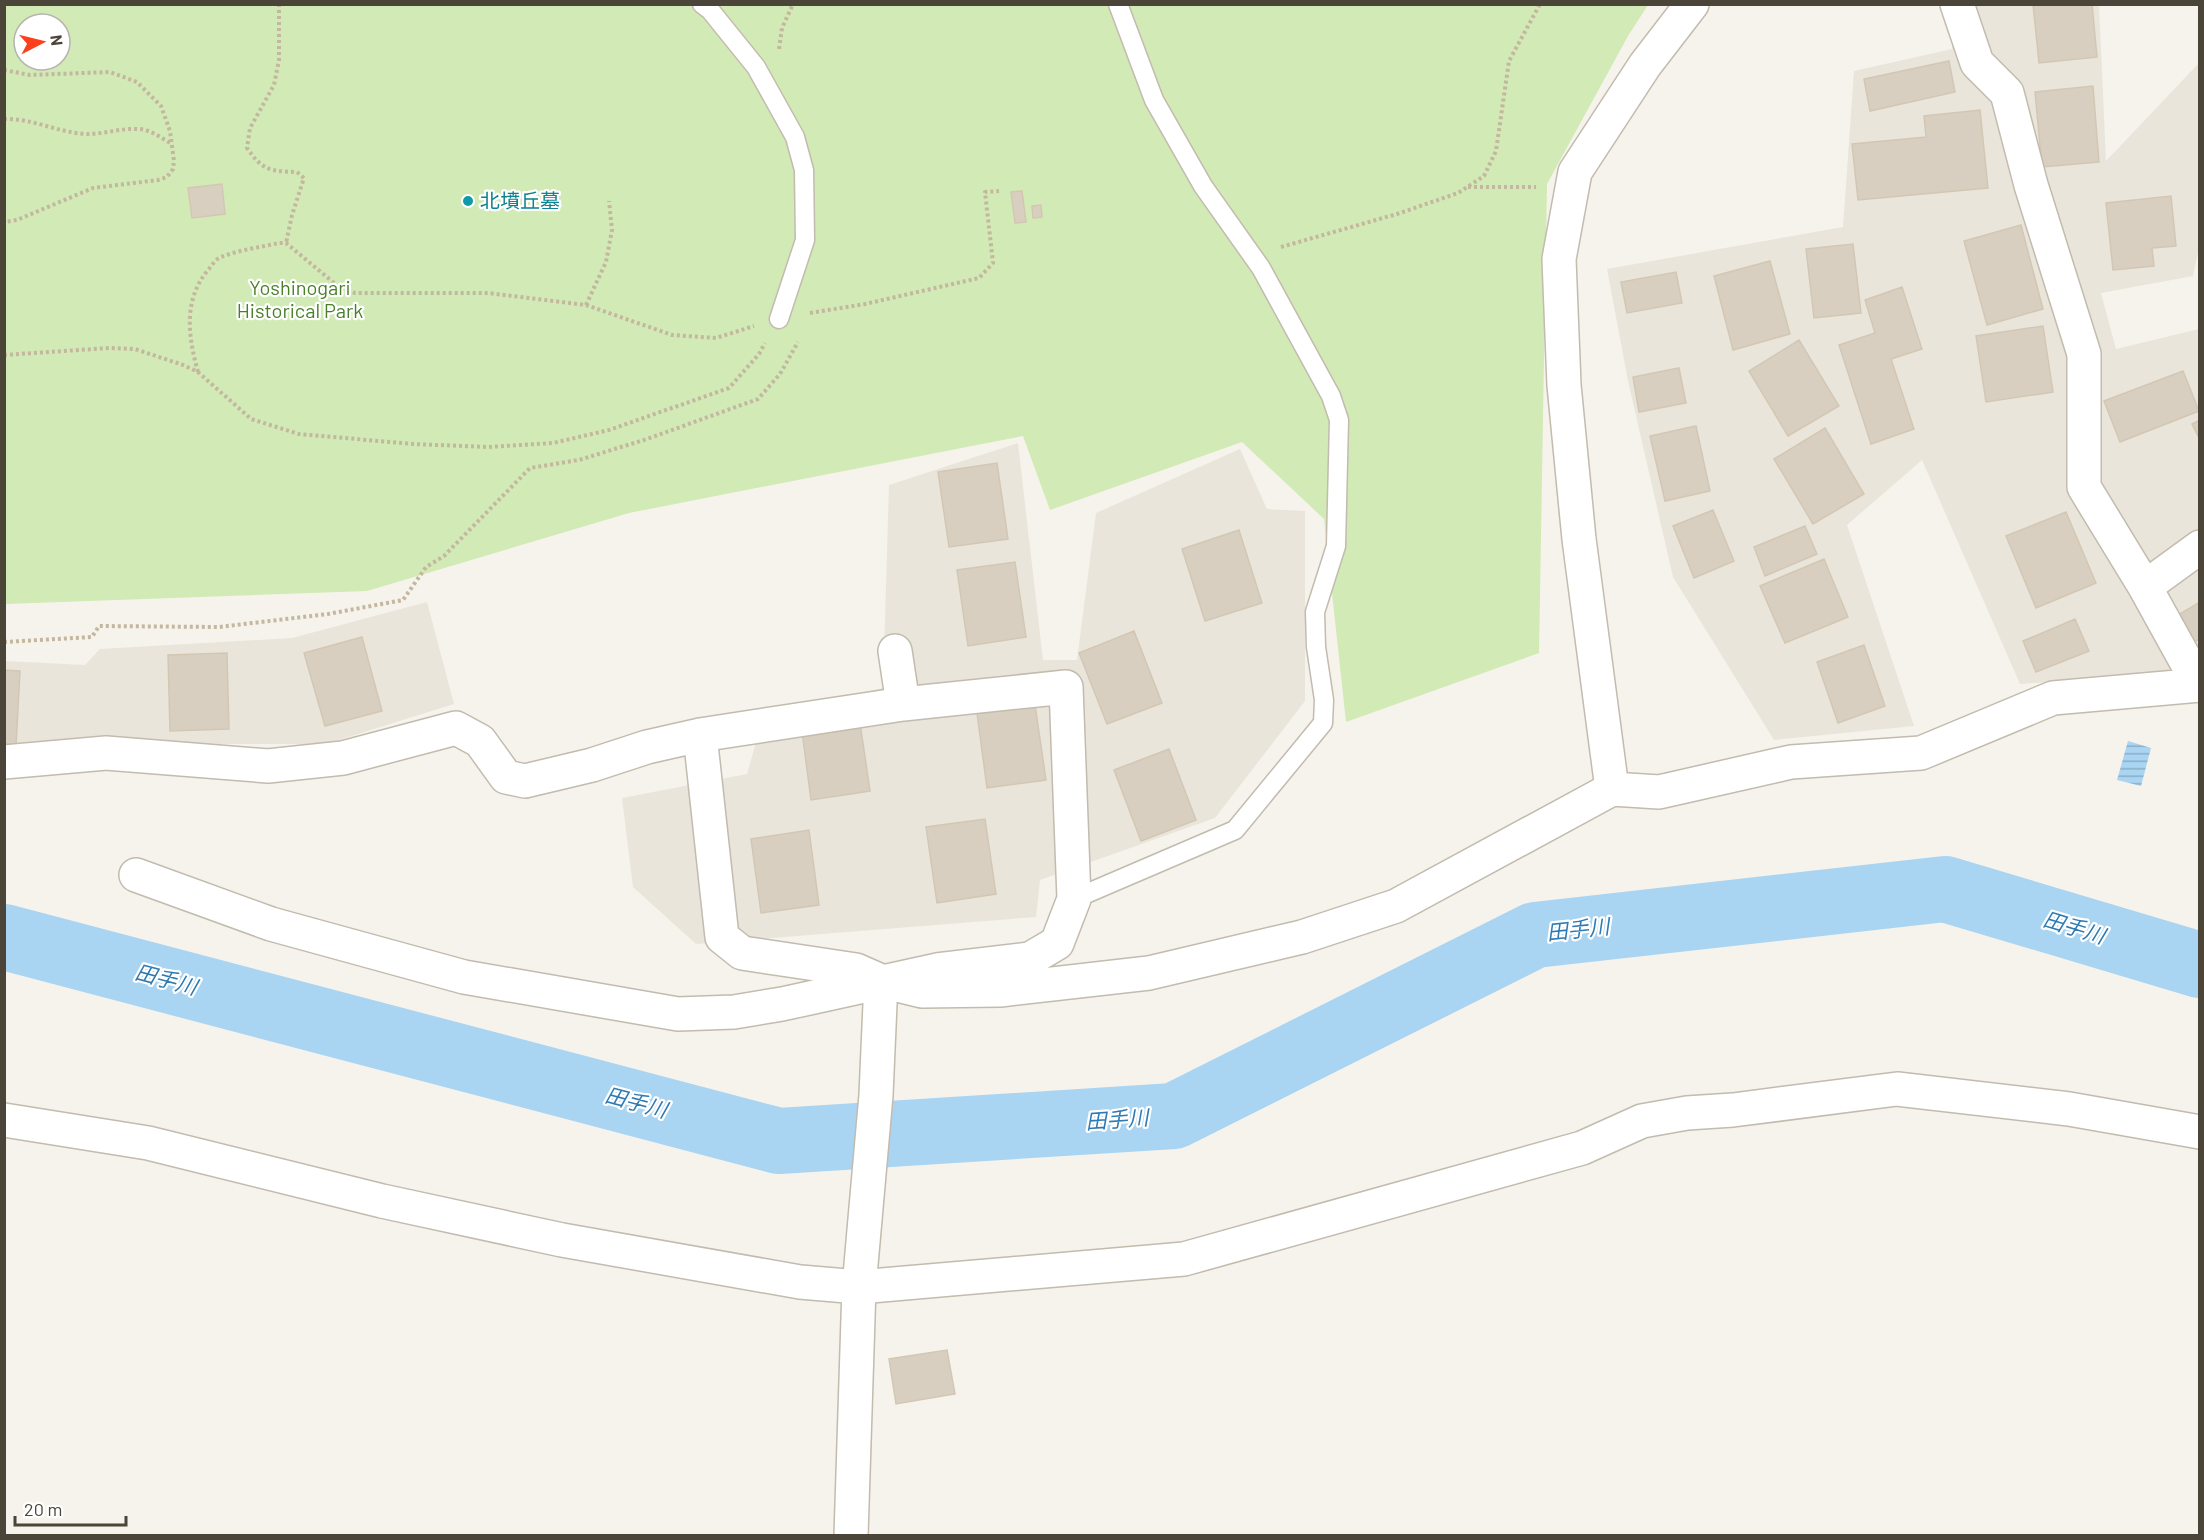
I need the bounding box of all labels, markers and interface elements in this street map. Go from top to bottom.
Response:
north arrow [12,12,72,72]
text: N [47,34,67,47]
place label: 北墳丘墓 [480,188,560,212]
marker: 北墳丘墓 [461,194,475,208]
park label: Yoshinogari Historical Park [237,275,363,322]
water label: 田手川 [2041,905,2110,948]
water label: 田手川 [1545,913,1612,944]
water label: 田手川 [133,958,202,999]
water label: 田手川 [603,1081,672,1122]
water label: 田手川 [1085,1104,1151,1133]
scale bar [15,1489,126,1527]
text: 20 m [24,1498,62,1520]

